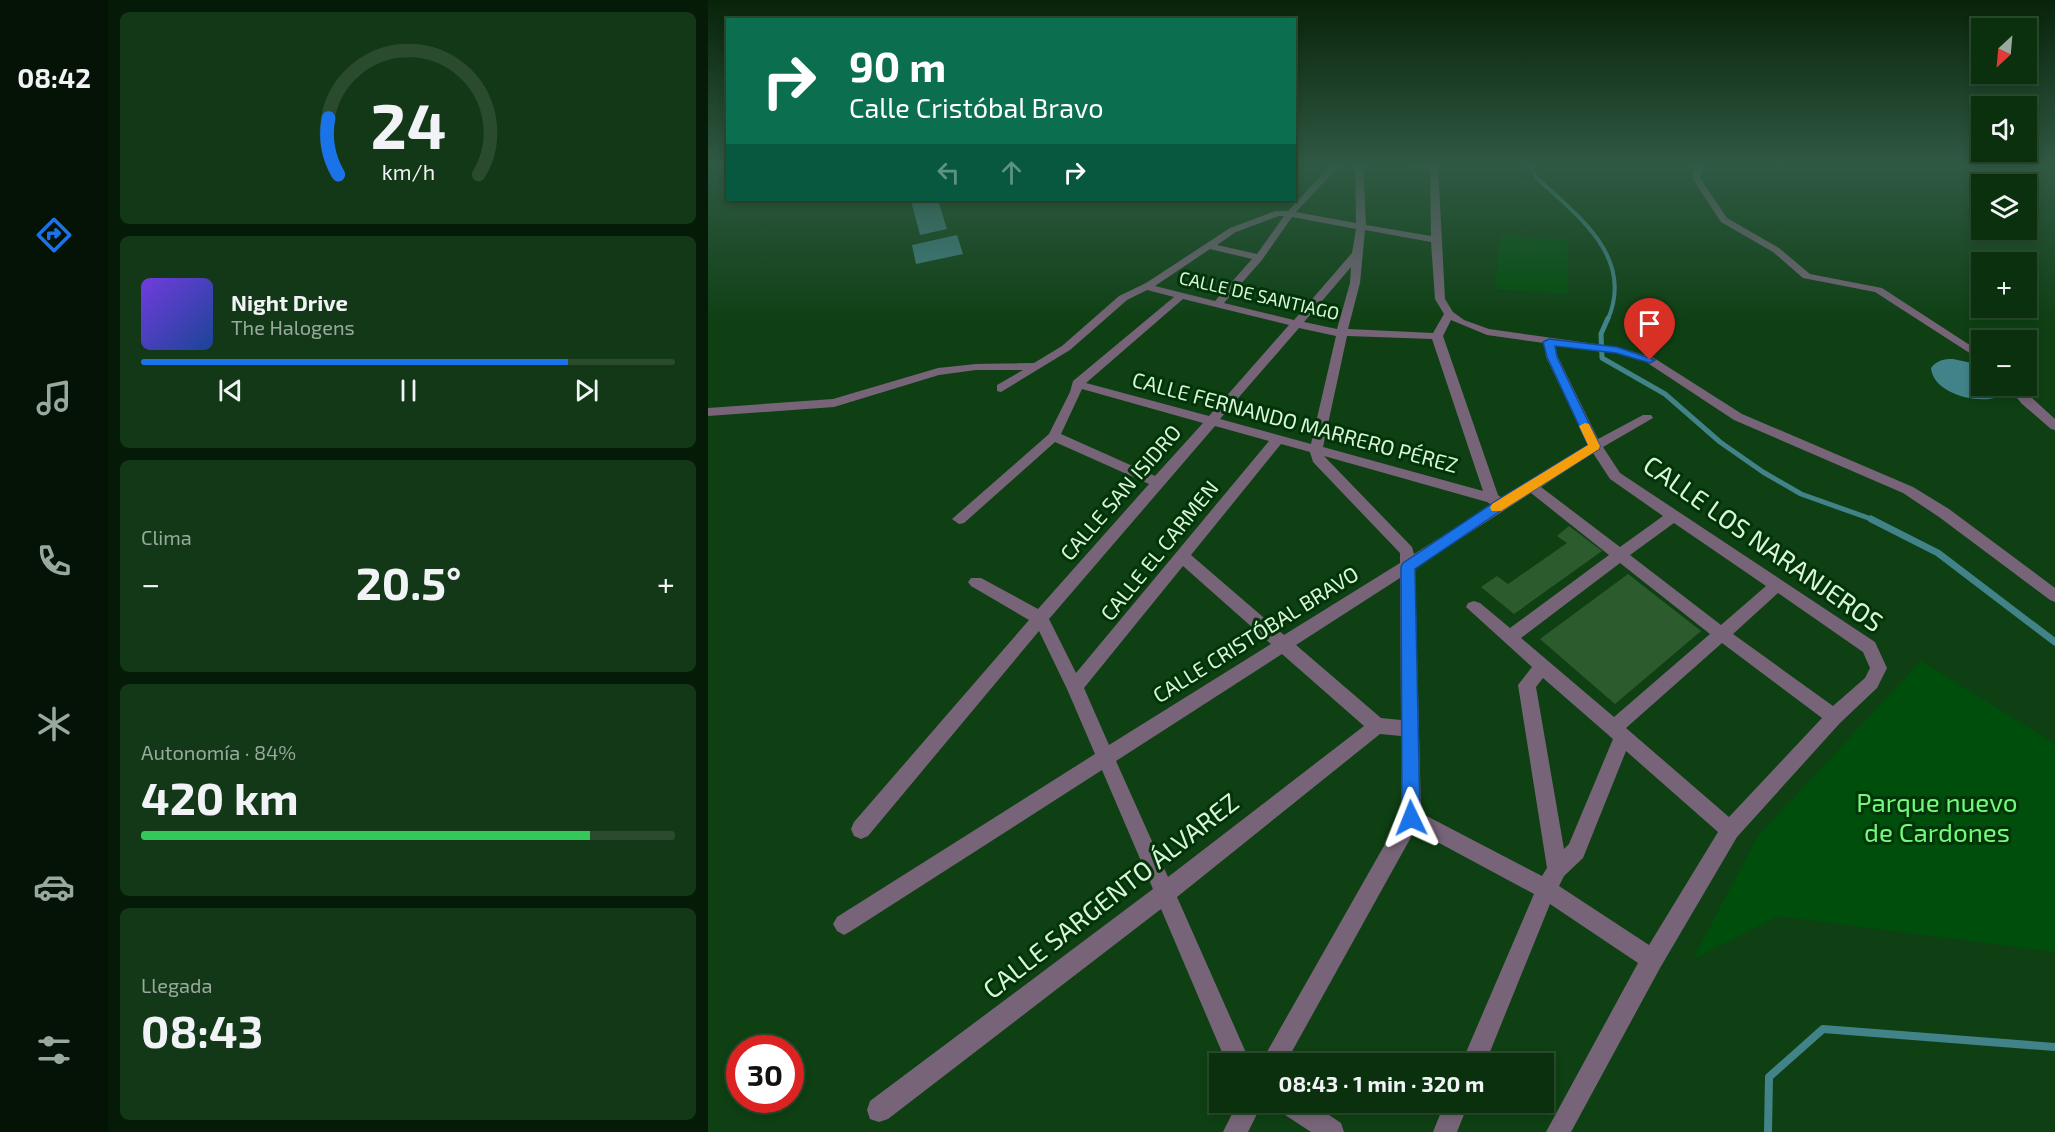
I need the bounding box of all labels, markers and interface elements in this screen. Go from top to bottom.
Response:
north arrow [1971,18,2037,84]
map controls [1971,18,2037,396]
text: 90 m [849,40,946,90]
icon: right [750,42,828,120]
text: 08:42 [17,61,91,93]
text: 24 [370,87,446,162]
text: Calle Cristóbal Bravo [849,91,1103,123]
button: sound [1971,96,2037,162]
icon: left [932,156,965,189]
icon: ahead [995,156,1028,189]
icon: right [1058,156,1091,189]
text: km/h [381,159,435,184]
button: layers [1971,174,2037,240]
icon: directions [33,214,75,256]
button: + [1971,252,2037,318]
street label: CALLE DE SANTIAGO [1177,266,1341,324]
text: Night Drive [231,289,348,315]
pin [1624,298,1675,360]
icon: arrive [1633,307,1666,340]
text: The Halogens [231,315,355,339]
button: − [1971,330,2037,396]
street label: CALLE FERNANDO MARRERO PÉREZ [1130,366,1461,477]
icon: previous [214,374,247,407]
icon: pause [392,374,425,407]
icon: next [570,374,603,407]
icon: music [33,377,75,419]
street label: CALLE SAN ISIDRO [1054,419,1185,565]
street label: CALLE LOS NARANJEROS [1638,448,1890,637]
street label: CALLE EL CARMEN [1095,475,1223,625]
text: Clima [141,525,192,549]
icon: phone [33,540,75,582]
text: 20.5° [356,555,461,609]
street label: CALLE CRISTÓBAL BRAVO [1148,560,1362,707]
text: − [141,563,160,603]
text: + [657,563,675,603]
icon: climate [33,703,75,745]
text: Autonomía · 84% [141,740,296,764]
text: 420 km [141,770,299,824]
street label: CALLE SARGENTO ÁLVAREZ [976,786,1244,1004]
position arrow [1379,786,1443,850]
park label: Parque nuevo de Cardones [1856,786,2018,847]
icon: car [33,866,75,908]
text: Llegada [141,973,212,997]
text: 08:43 [141,1003,263,1057]
icon: filters [33,1029,75,1071]
speed limit sign: 30 [726,1035,804,1113]
text: 08:43 · 1 min · 320 m [1279,1070,1485,1096]

